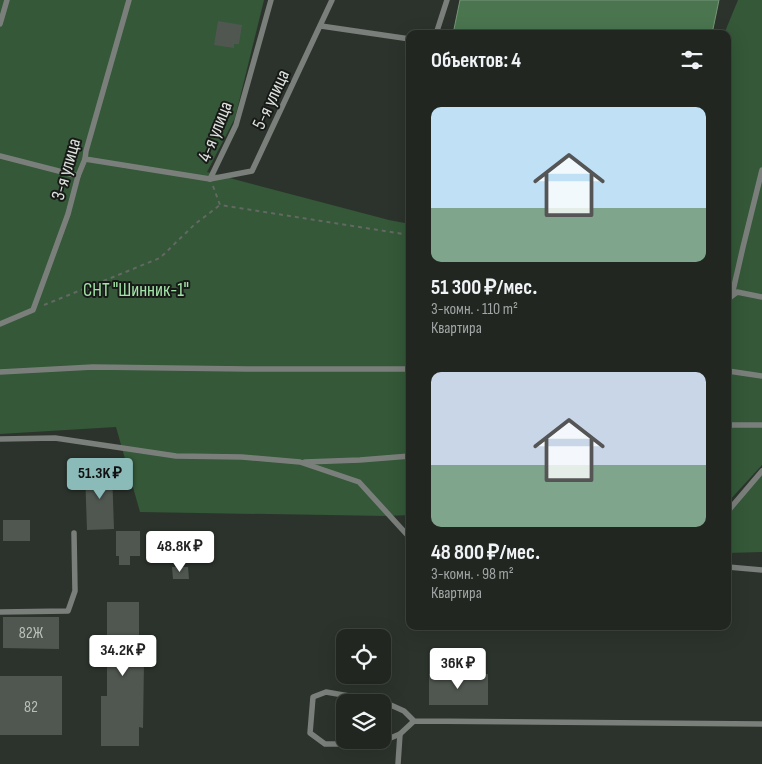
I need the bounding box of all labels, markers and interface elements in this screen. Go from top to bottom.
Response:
icon: filters [678,46,706,74]
text: Объектов: 4 [431,48,521,73]
street label: 5-я улица [248,66,295,133]
street label: 4-я улица [193,98,238,165]
street label: 3-я улица [47,136,86,203]
icon: home [524,140,614,230]
text: 51 300 ₽/мес. [431,275,537,300]
park label: СНТ "Шинник-1" [83,279,189,302]
text: 3-комн. · 110 m² [431,300,518,319]
text: Квартира [431,319,482,338]
icon: home [524,405,614,495]
pin: 51.3K ₽ [54,458,146,500]
text: 51.3K ₽ [78,464,122,483]
pin: 48.8K ₽ [134,530,226,573]
text: 48.8K ₽ [157,537,203,556]
text: 48 800 ₽/мес. [431,540,540,565]
text: 3-комн. · 98 m² [431,565,514,584]
text: Квартира [431,584,482,603]
house number: 82Ж [19,624,44,643]
map controls [336,629,391,749]
button: locate [336,629,391,684]
pin: 34.2K ₽ [77,634,169,677]
text: 34.2K ₽ [100,641,146,660]
pin: 36K ₽ [423,648,493,690]
text: 36K ₽ [441,654,475,673]
button: layers [336,694,391,749]
house number: 82 [24,698,38,717]

